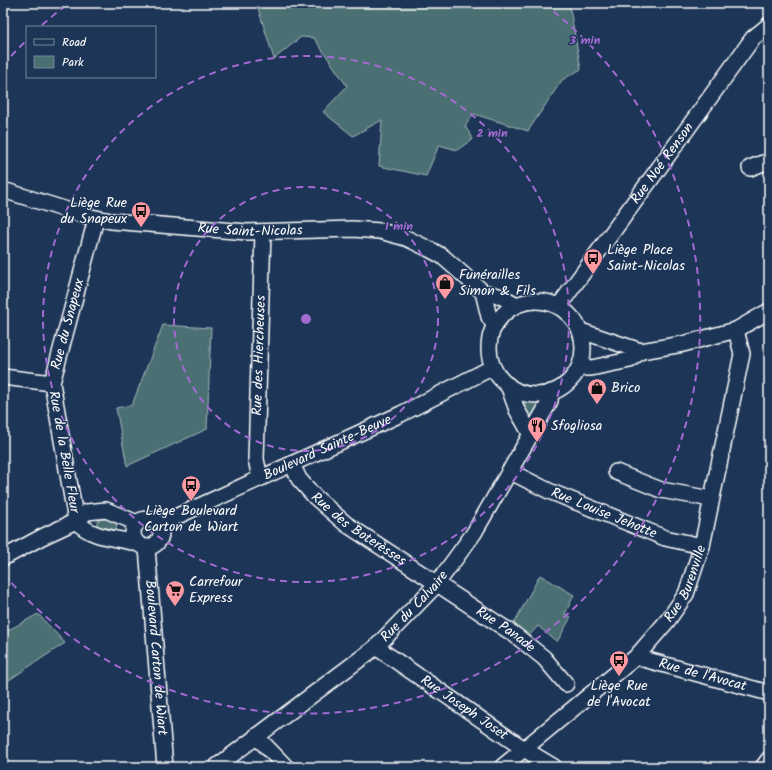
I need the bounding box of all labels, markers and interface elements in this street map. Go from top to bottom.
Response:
legend [26,26,156,78]
text: 3 min [569,31,601,50]
text: Road [62,33,87,52]
text: Park [62,53,84,72]
street label: Rue Noé Renson [625,118,699,209]
text: 2 min [476,124,508,143]
place label: Liège Rue du Snapeux [61,192,128,230]
bus stop icon: Liège Rue du Snapeux [130,200,152,228]
street label: Rue Saint-Nicolas [197,217,303,243]
text: 1 min [385,217,413,236]
place label: Liège Place Saint-Nicolas [607,239,685,277]
bus stop icon: Liège Place Saint-Nicolas [582,247,604,275]
place label: Funérailles Simon & Fils [459,264,536,302]
shop icon: Funérailles Simon & Fils [434,272,456,300]
street label: Rue du Snapeux [45,275,91,372]
street label: Rue des Hiercheuses [246,295,272,416]
centre of rings [299,312,313,326]
shop icon: Brico [586,377,608,405]
place label: Brico [611,377,640,399]
street label: Rue de la Belle Fleur [42,389,86,516]
street label: Boulevard Sainte-Beuve [260,408,396,486]
restaurant icon: Sfogliosa [526,415,548,443]
place label: Sfogliosa [551,415,602,437]
bus stop icon: Liège Boulevard Carton de Wiart [180,474,202,502]
street label: Rue Louise Jehotte [548,482,661,545]
street label: Rue des Boterèsses [306,487,411,572]
place label: Liège Boulevard Carton de Wiart [144,500,239,538]
street label: Rue Burenville [658,542,713,627]
street label: Rue du Calvaire [375,565,454,647]
place label: Carrefour Express [189,571,244,609]
street label: Boulevard Carton de Wiart [139,579,173,737]
supermarket icon: Carrefour Express [164,579,186,607]
street label: Rue Panade [471,601,541,659]
bus stop icon: Liège Rue de l'Avocat [608,649,630,677]
street label: Rue de l'Avocat [656,653,750,698]
street label: Rue Joseph Joset [416,670,513,746]
place label: Liège Rue de l'Avocat [587,675,651,713]

